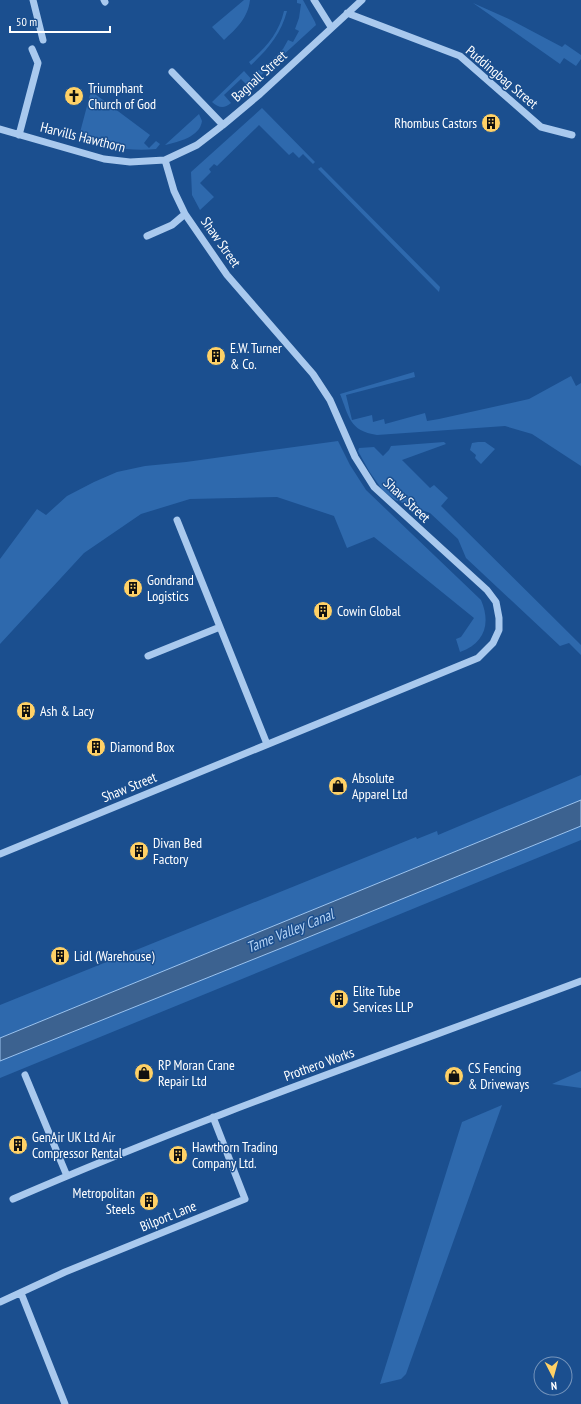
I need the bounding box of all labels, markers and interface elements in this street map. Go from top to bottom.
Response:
scale bar [10,8,110,34]
text: 50 m [16,14,37,29]
street label: Puddingbag Street [462,41,542,113]
street label: Bagnall Street [228,46,291,106]
place label: Triumphant Church of God [88,79,156,113]
church icon: Triumphant Church of God [63,85,85,107]
building icon: Rhombus Castors [480,112,502,134]
place label: Rhombus Castors [394,114,477,132]
street label: Harvills Hawthorn [39,118,127,156]
street label: Shaw Street [197,213,245,271]
place label: E.W. Turner & Co. [230,339,282,373]
building icon: E.W. Turner & Co. [205,345,227,367]
street label: Shaw Street [380,474,434,526]
place label: Gondrand Logistics [147,571,194,605]
building icon: Gondrand Logistics [122,577,144,599]
building icon: Cowin Global [312,600,334,622]
place label: Cowin Global [337,602,401,620]
building icon: Ash & Lacy [15,700,37,722]
place label: Ash & Lacy [40,702,95,720]
building icon: Diamond Box [85,736,107,758]
place label: Diamond Box [110,738,175,756]
street label: Shaw Street [99,768,159,806]
place label: Absolute Apparel Ltd [352,769,407,803]
shop icon: Absolute Apparel Ltd [327,775,349,797]
place label: Divan Bed Factory [153,834,202,868]
building icon: Divan Bed Factory [128,840,150,862]
water label: Tame Valley Canal [243,904,338,957]
building icon: Lidl (Warehouse) [49,945,71,967]
place label: Lidl (Warehouse) [74,947,155,965]
place label: Elite Tube Services LLP [353,982,413,1016]
building icon: Elite Tube Services LLP [328,988,350,1010]
street label: Prothero Works [282,1043,357,1085]
place label: RP Moran Crane Repair Ltd [158,1056,235,1090]
place label: CS Fencing & Driveways [468,1059,530,1093]
shop icon: RP Moran Crane Repair Ltd [133,1062,155,1084]
shop icon: CS Fencing & Driveways [443,1065,465,1087]
place label: GenAir UK Ltd Air Compressor Rental [32,1128,123,1162]
building icon: GenAir UK Ltd Air Compressor Rental [7,1134,29,1156]
place label: Hawthorn Trading Company Ltd. [192,1138,278,1172]
building icon: Hawthorn Trading Company Ltd. [167,1144,189,1166]
place label: Metropolitan Steels [73,1184,135,1218]
building icon: Metropolitan Steels [138,1190,160,1212]
street label: Bilport Lane [137,1196,199,1235]
north arrow [533,1356,573,1396]
text: N [550,1379,558,1393]

